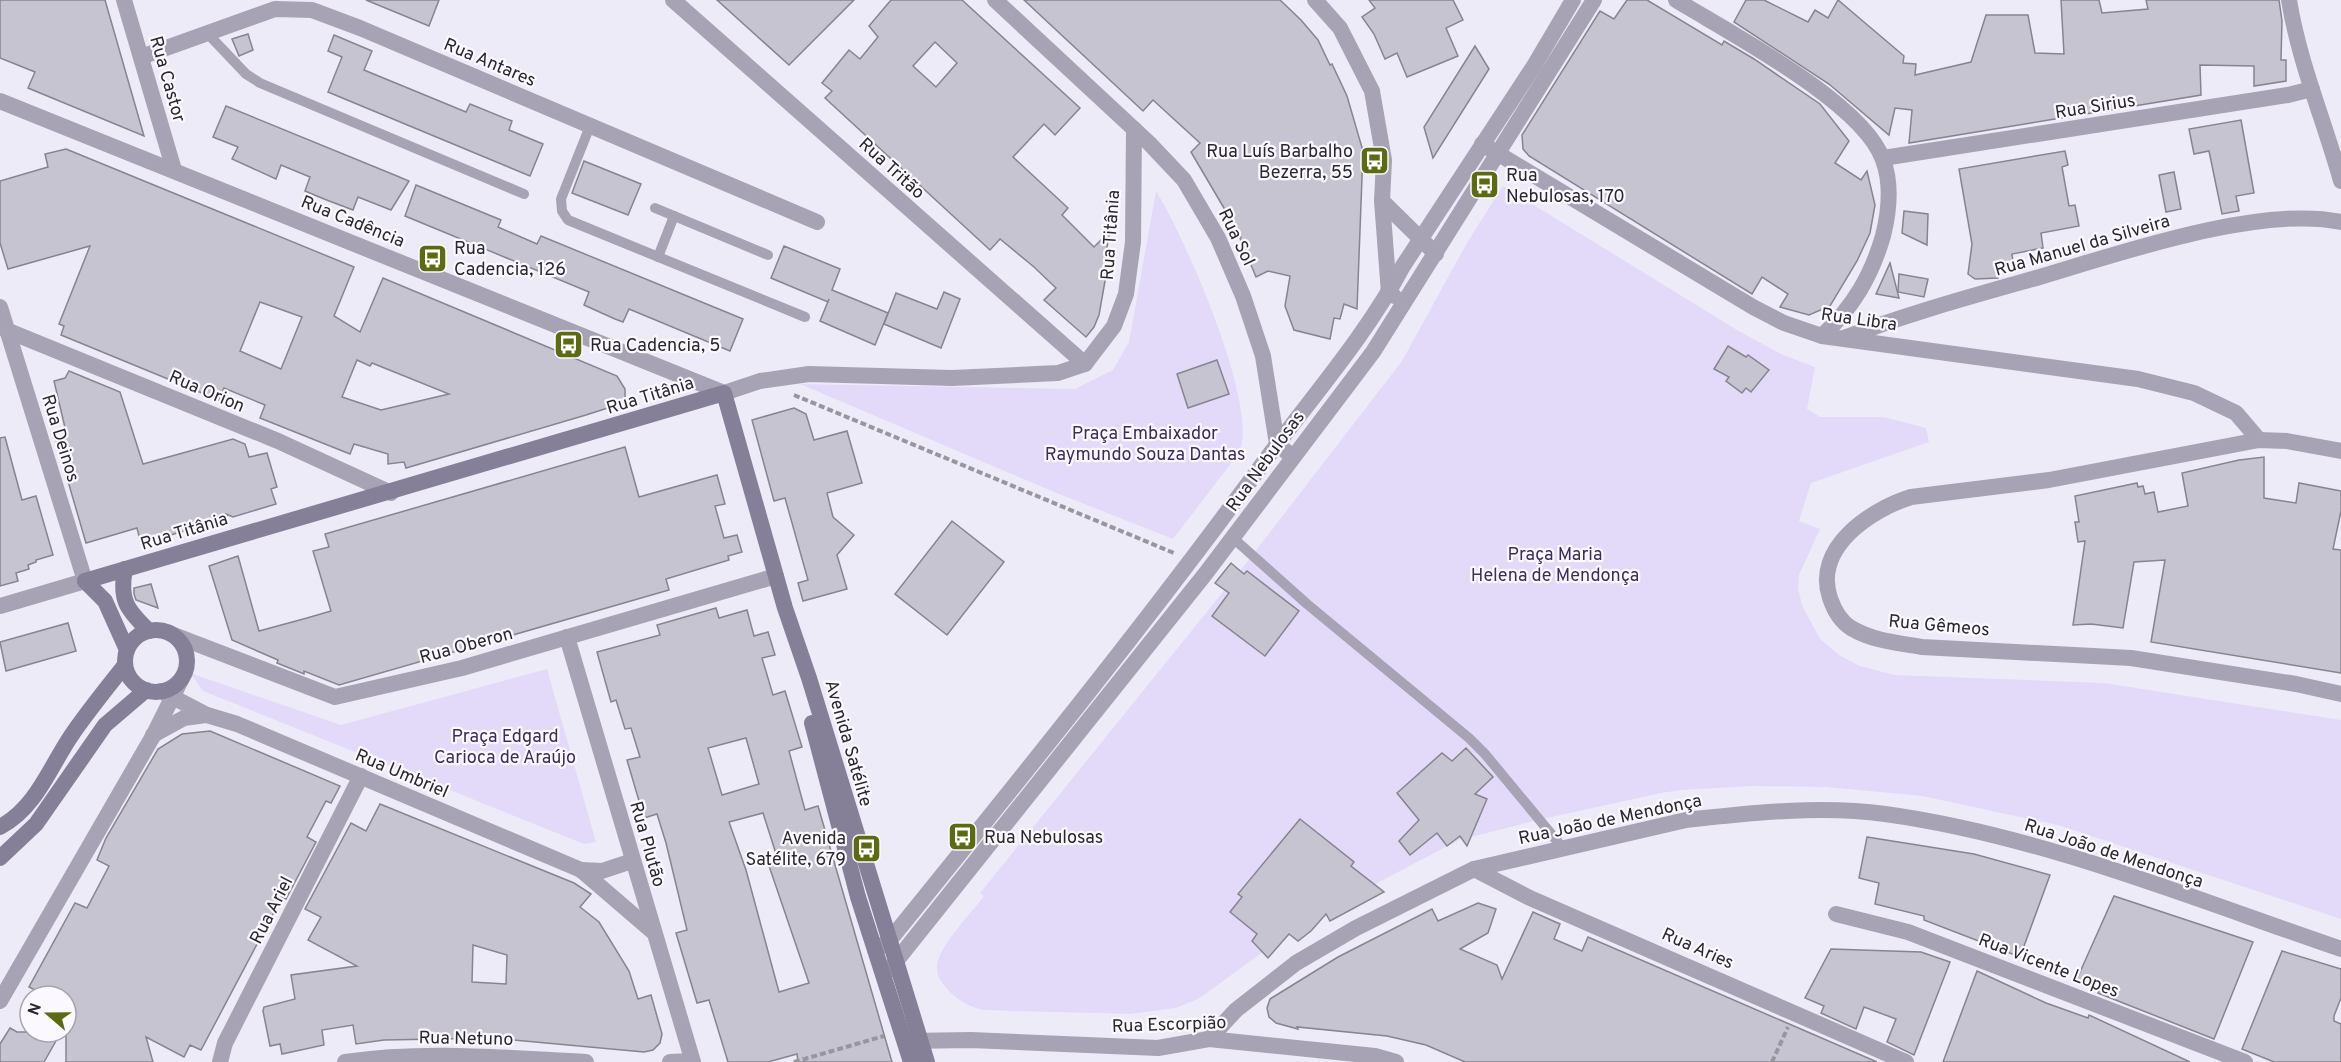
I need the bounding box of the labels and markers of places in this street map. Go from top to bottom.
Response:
place label: Rua Luís Barbalho Bezerra, 55 [1206,141,1353,185]
bus stop icon: Rua Luís Barbalho Bezerra, 55 [1358,145,1390,177]
place label: Rua Nebulosas, 170 [1506,165,1625,209]
bus stop icon: Rua Nebulosas, 170 [1469,169,1501,201]
place label: Rua Cadencia, 126 [454,238,566,282]
bus stop icon: Rua Cadencia, 126 [417,242,449,274]
bus stop icon: Rua Cadencia, 5 [553,329,585,361]
place label: Rua Cadencia, 5 [590,335,720,358]
bus stop icon: Rua Nebulosas [947,821,979,853]
place label: Rua Nebulosas [984,827,1103,850]
place label: Avenida Satélite, 679 [745,828,846,872]
bus stop icon: Avenida Satélite, 679 [851,832,883,864]

